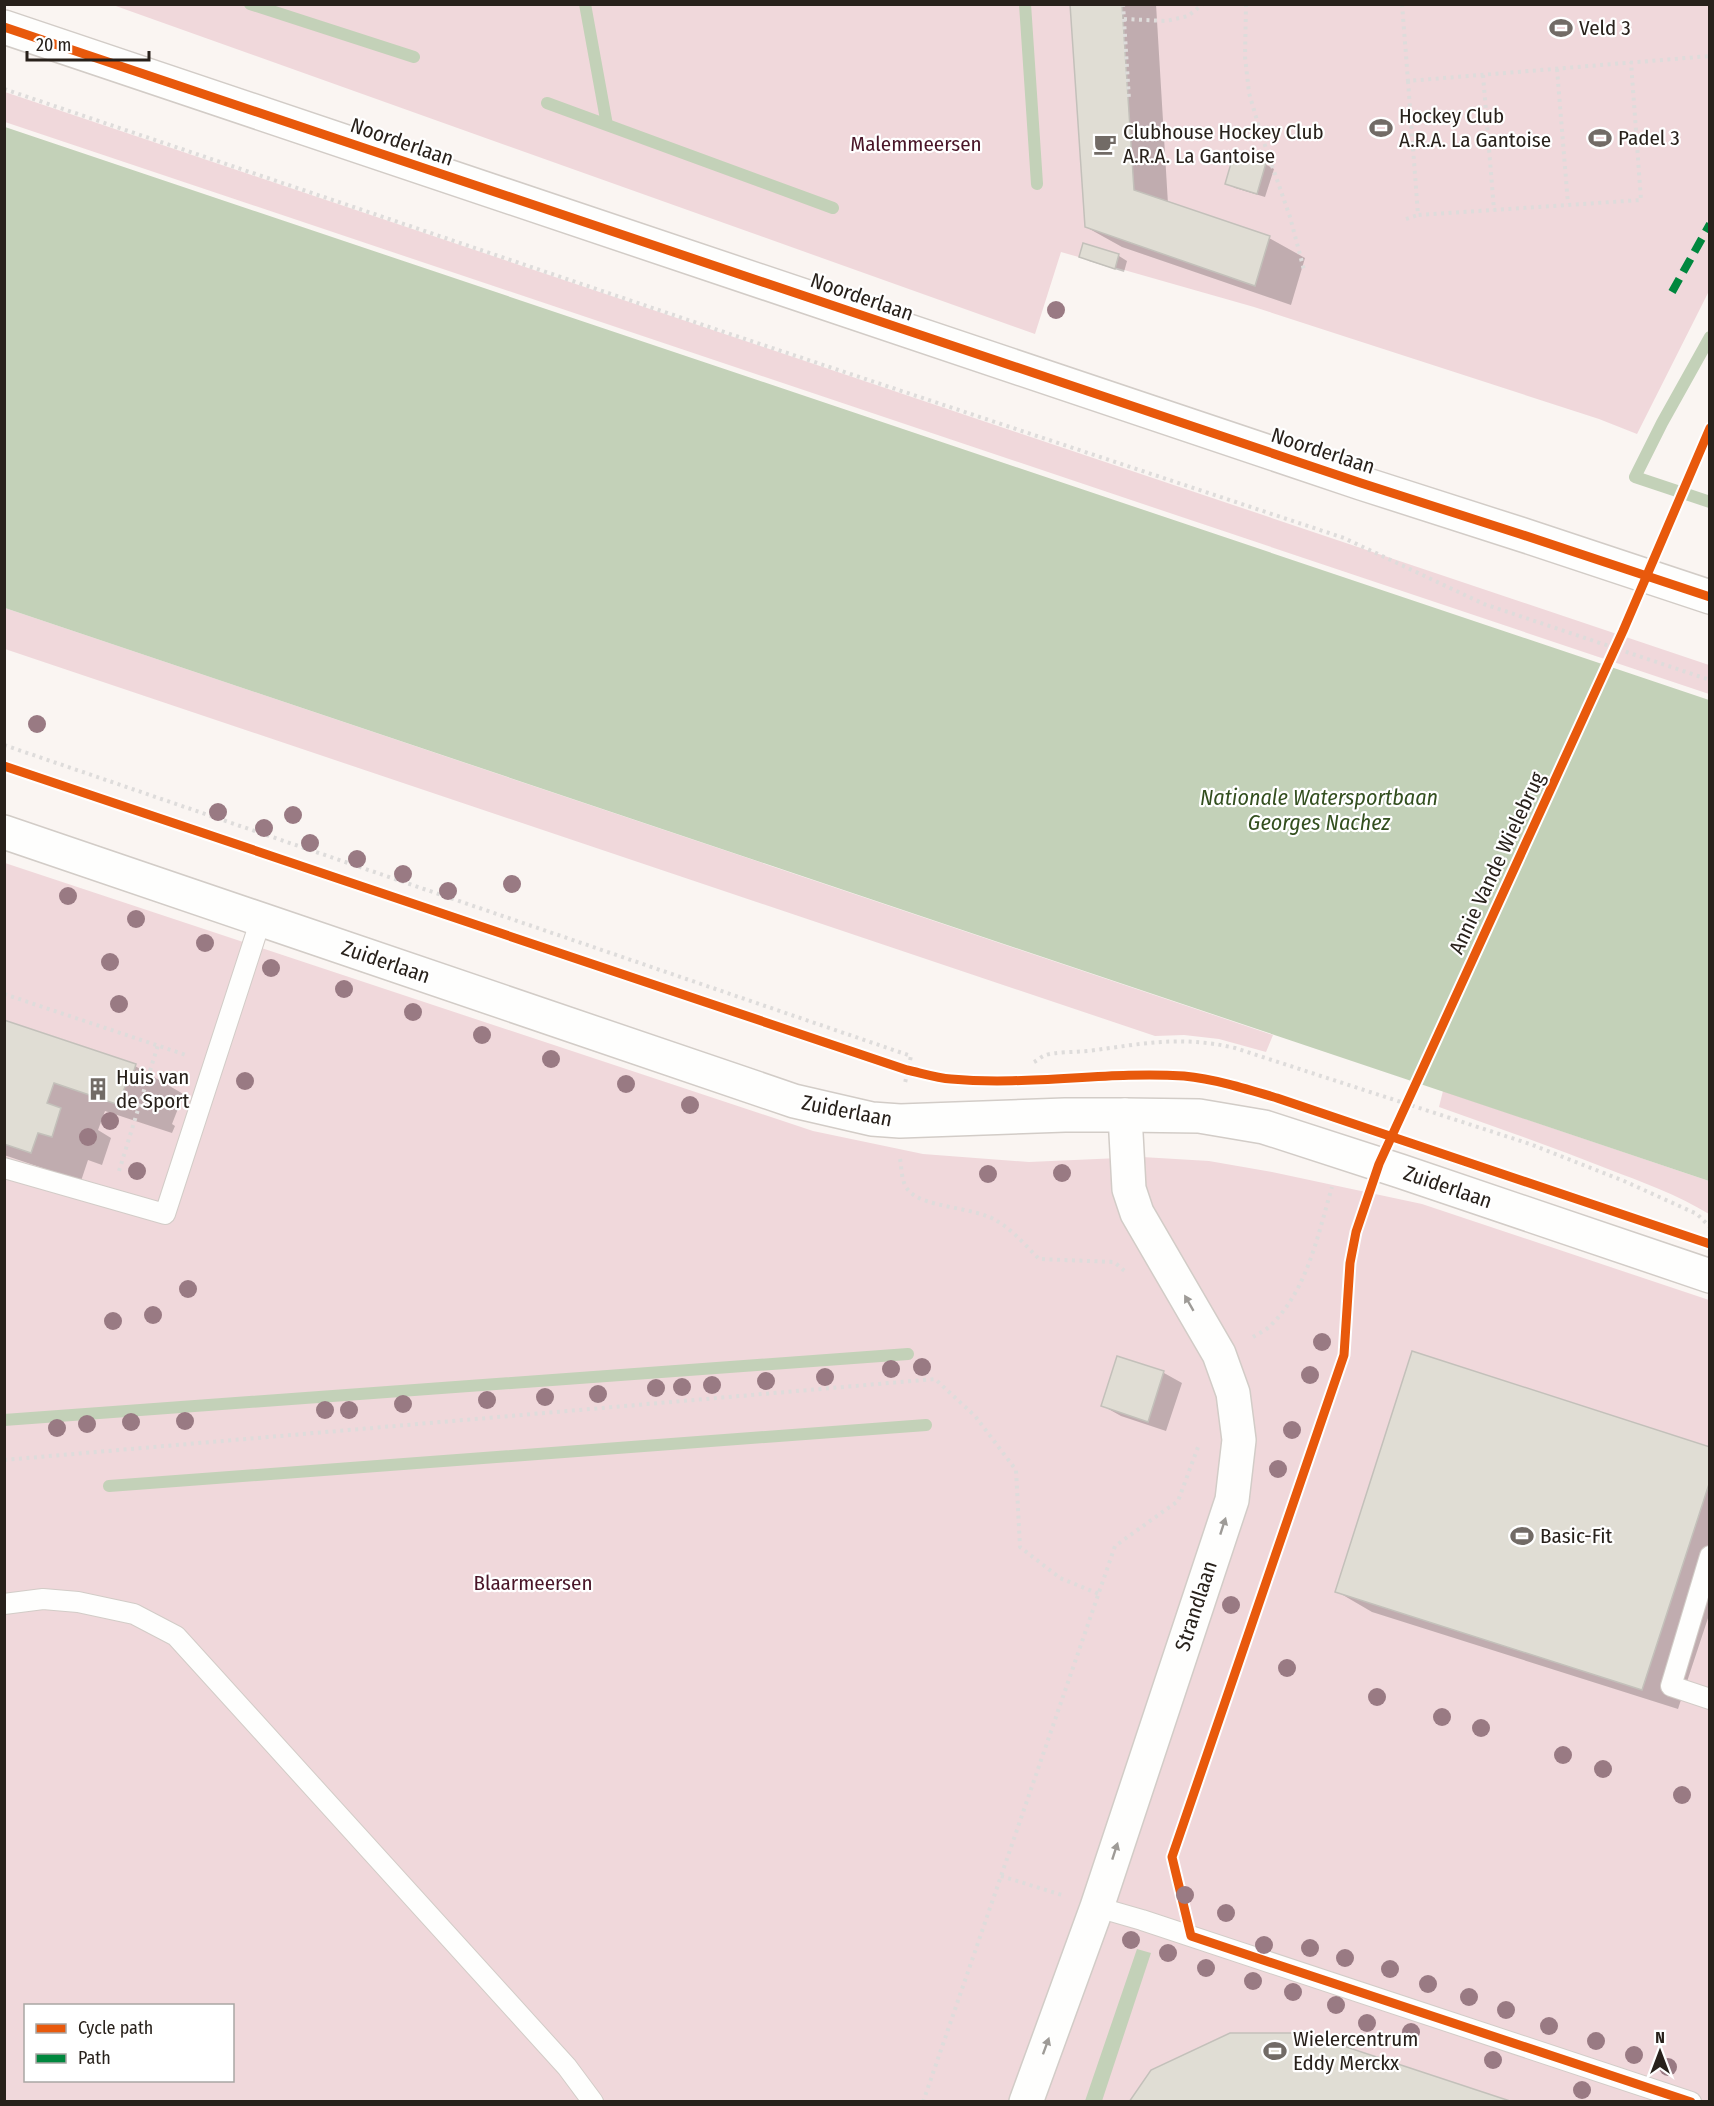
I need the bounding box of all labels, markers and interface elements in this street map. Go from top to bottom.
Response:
sports icon: Veld 3 [1548,15,1574,41]
place label: Veld 3 [1579,15,1631,41]
scale bar [27,24,148,62]
text: 20 m [36,34,71,56]
place label: Hockey Club A.R.A. La Gantoise [1399,103,1551,153]
street label: Noorderlaan [347,112,457,172]
sports icon: Hockey Club A.R.A. La Gantoise [1368,115,1394,141]
place label: Clubhouse Hockey Club A.R.A. La Gantoise [1123,119,1324,169]
sports icon: Padel 3 [1587,125,1613,151]
place label: Padel 3 [1618,125,1680,151]
park label: Malemmeersen [850,131,982,157]
cafe icon: Clubhouse Hockey Club A.R.A. La Gantoise [1092,131,1118,157]
street label: Noorderlaan [807,267,917,327]
street label: Noorderlaan [1268,422,1378,480]
street label: Annie Vande Wielebrug [1443,768,1551,958]
water label: Nationale Watersportbaan Georges Nachez [1200,784,1438,836]
street label: Zuiderlaan [338,935,434,989]
place label: Huis van de Sport [116,1064,190,1114]
building icon: Huis van de Sport [85,1076,111,1102]
street label: Zuiderlaan [800,1089,894,1133]
street label: Zuiderlaan [1400,1160,1496,1214]
one-way arrow [1184,1295,1195,1311]
one-way arrow [1218,1517,1228,1535]
sports icon: Basic-Fit [1509,1523,1535,1549]
place label: Basic-Fit [1540,1523,1613,1549]
street label: Strandlaan [1169,1557,1223,1655]
park label: Blaarmeersen [473,1570,593,1596]
one-way arrow [1111,1842,1120,1860]
legend [24,2004,234,2082]
text: Cycle path [78,2017,153,2039]
north arrow [1630,2022,1690,2082]
place label: Wielercentrum Eddy Merckx [1293,2026,1418,2076]
text: N [1655,2028,1665,2047]
one-way arrow [1042,2037,1052,2055]
sports icon: Wielercentrum Eddy Merckx [1262,2038,1288,2064]
text: Path [78,2047,111,2069]

